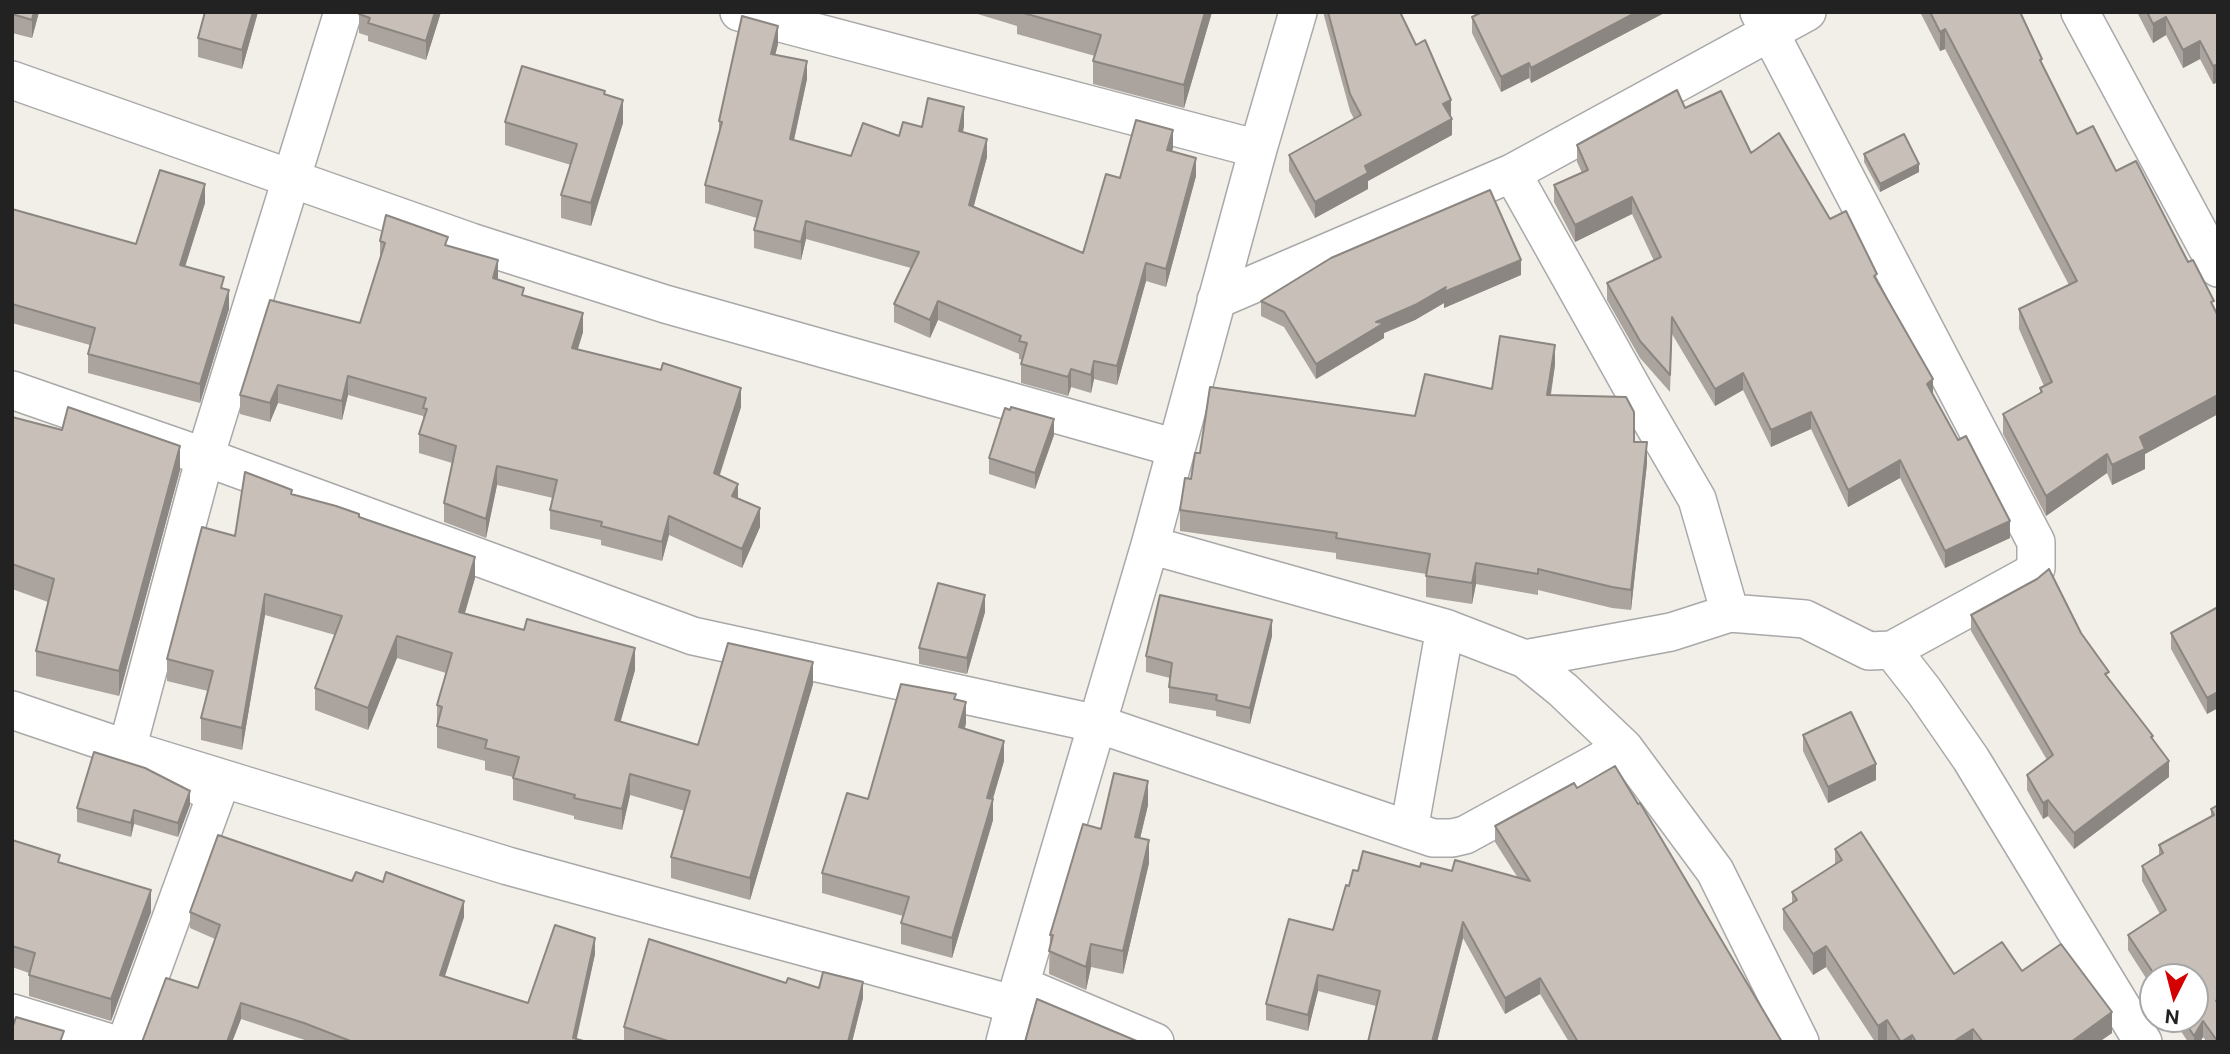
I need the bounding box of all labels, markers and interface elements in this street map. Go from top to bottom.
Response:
north arrow [2139,963,2209,1033]
text: N [2163,1005,2181,1029]

